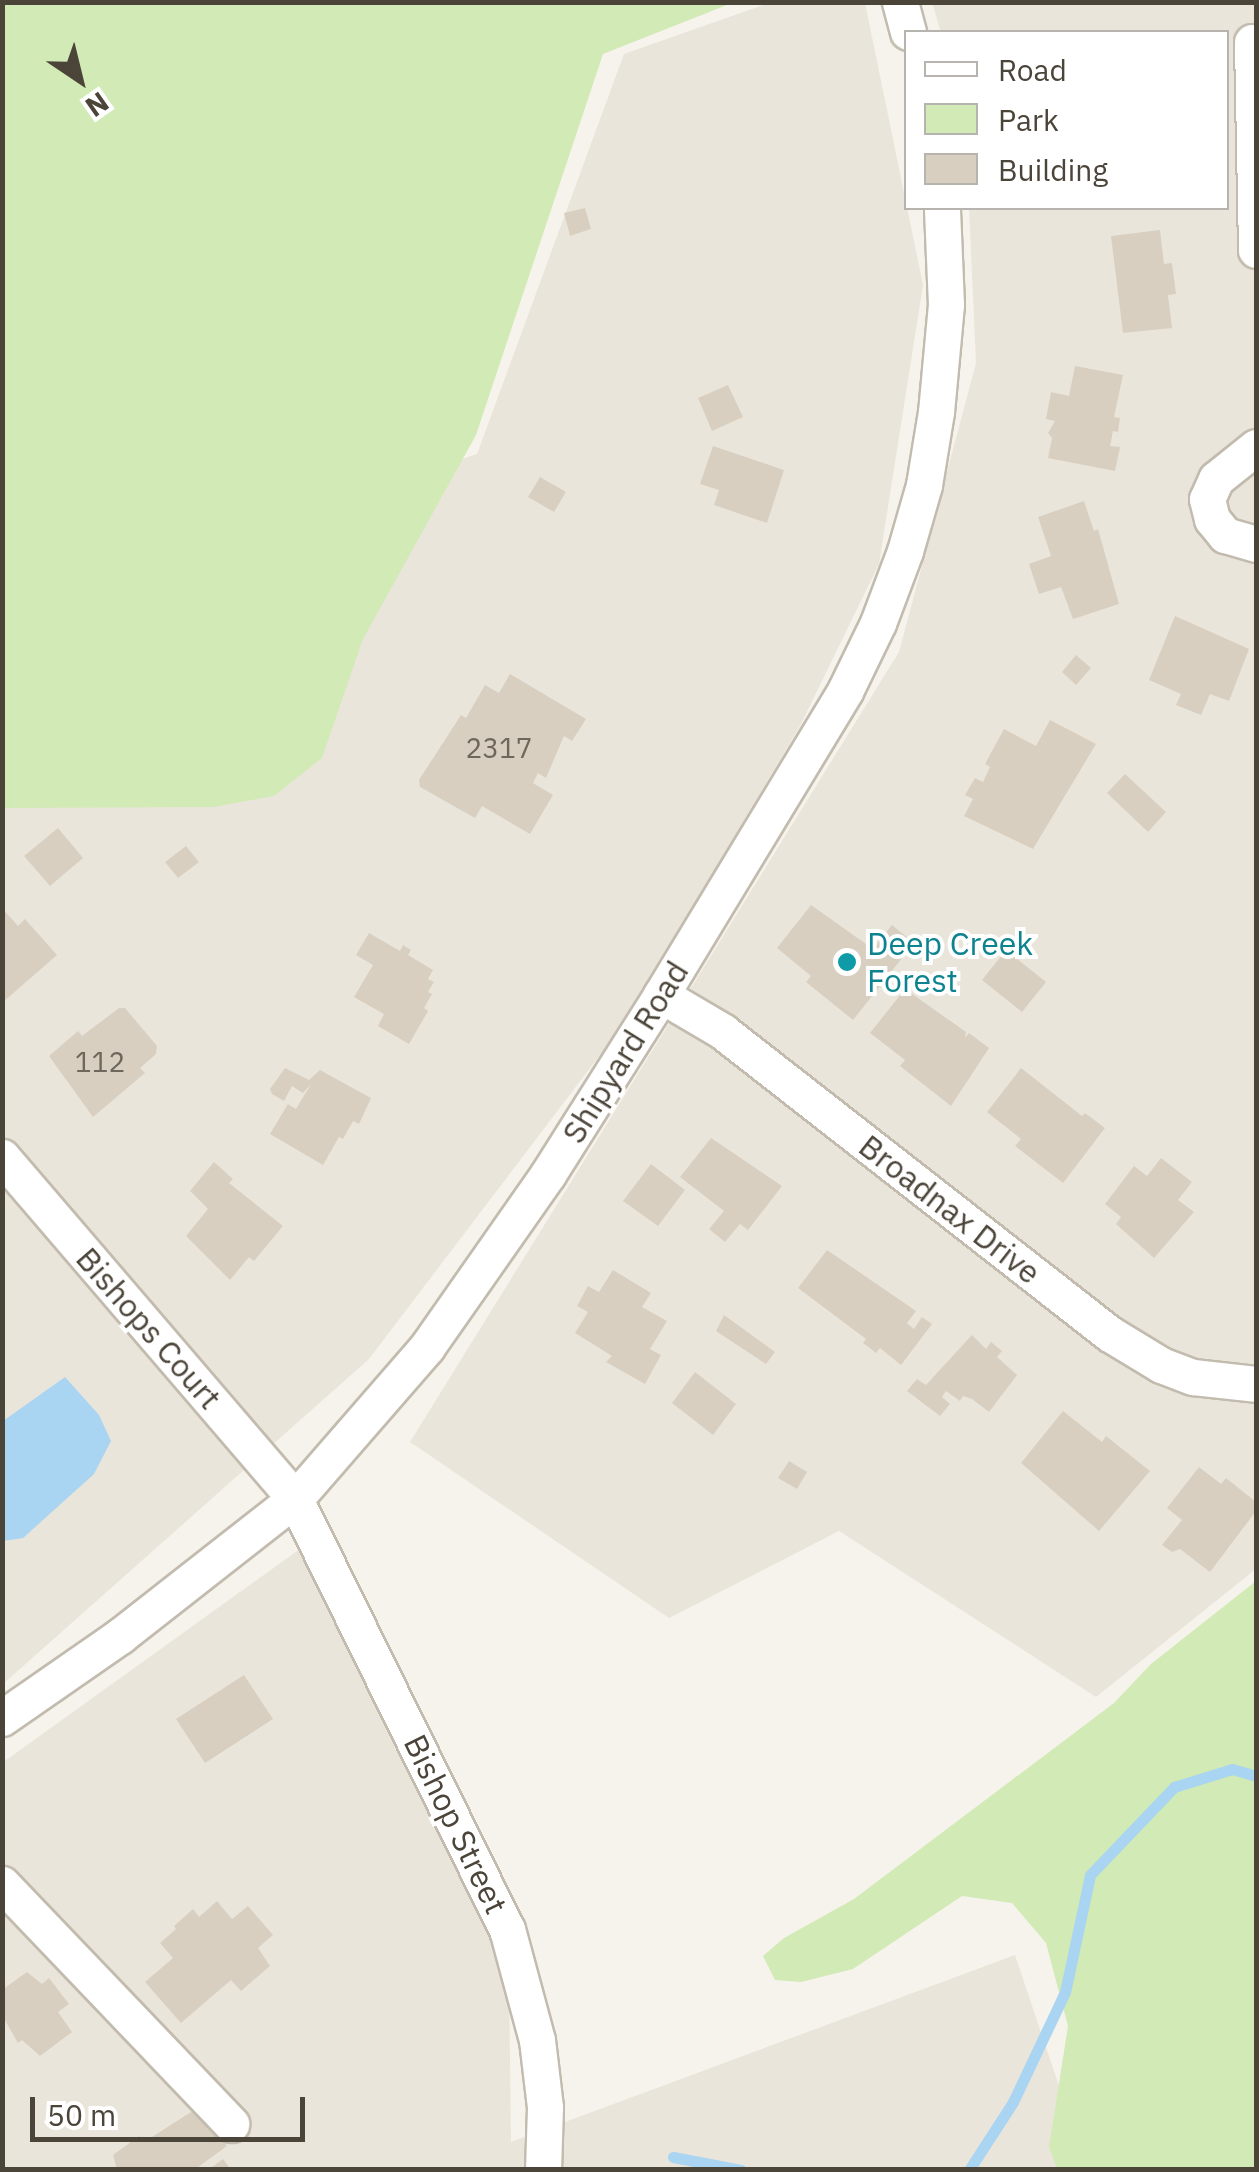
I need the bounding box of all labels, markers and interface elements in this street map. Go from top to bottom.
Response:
north arrow [30,30,130,130]
legend [904,30,1229,210]
text: Road [998,50,1067,89]
text: N [79,84,116,126]
text: Park [998,100,1059,139]
text: Building [998,150,1108,189]
house number: 2317 [465,731,533,765]
place label: Deep Creek Forest [867,925,1033,1000]
marker: Deep Creek Forest [836,951,858,973]
street label: Shipyard Road [554,954,696,1150]
house number: 112 [75,1045,125,1079]
street label: Broadnax Drive [852,1126,1048,1292]
street label: Bishops Court [68,1239,230,1417]
street label: Bishop Street [396,1728,516,1920]
scale bar [35,2077,310,2139]
text: 50 m [47,2095,116,2134]

